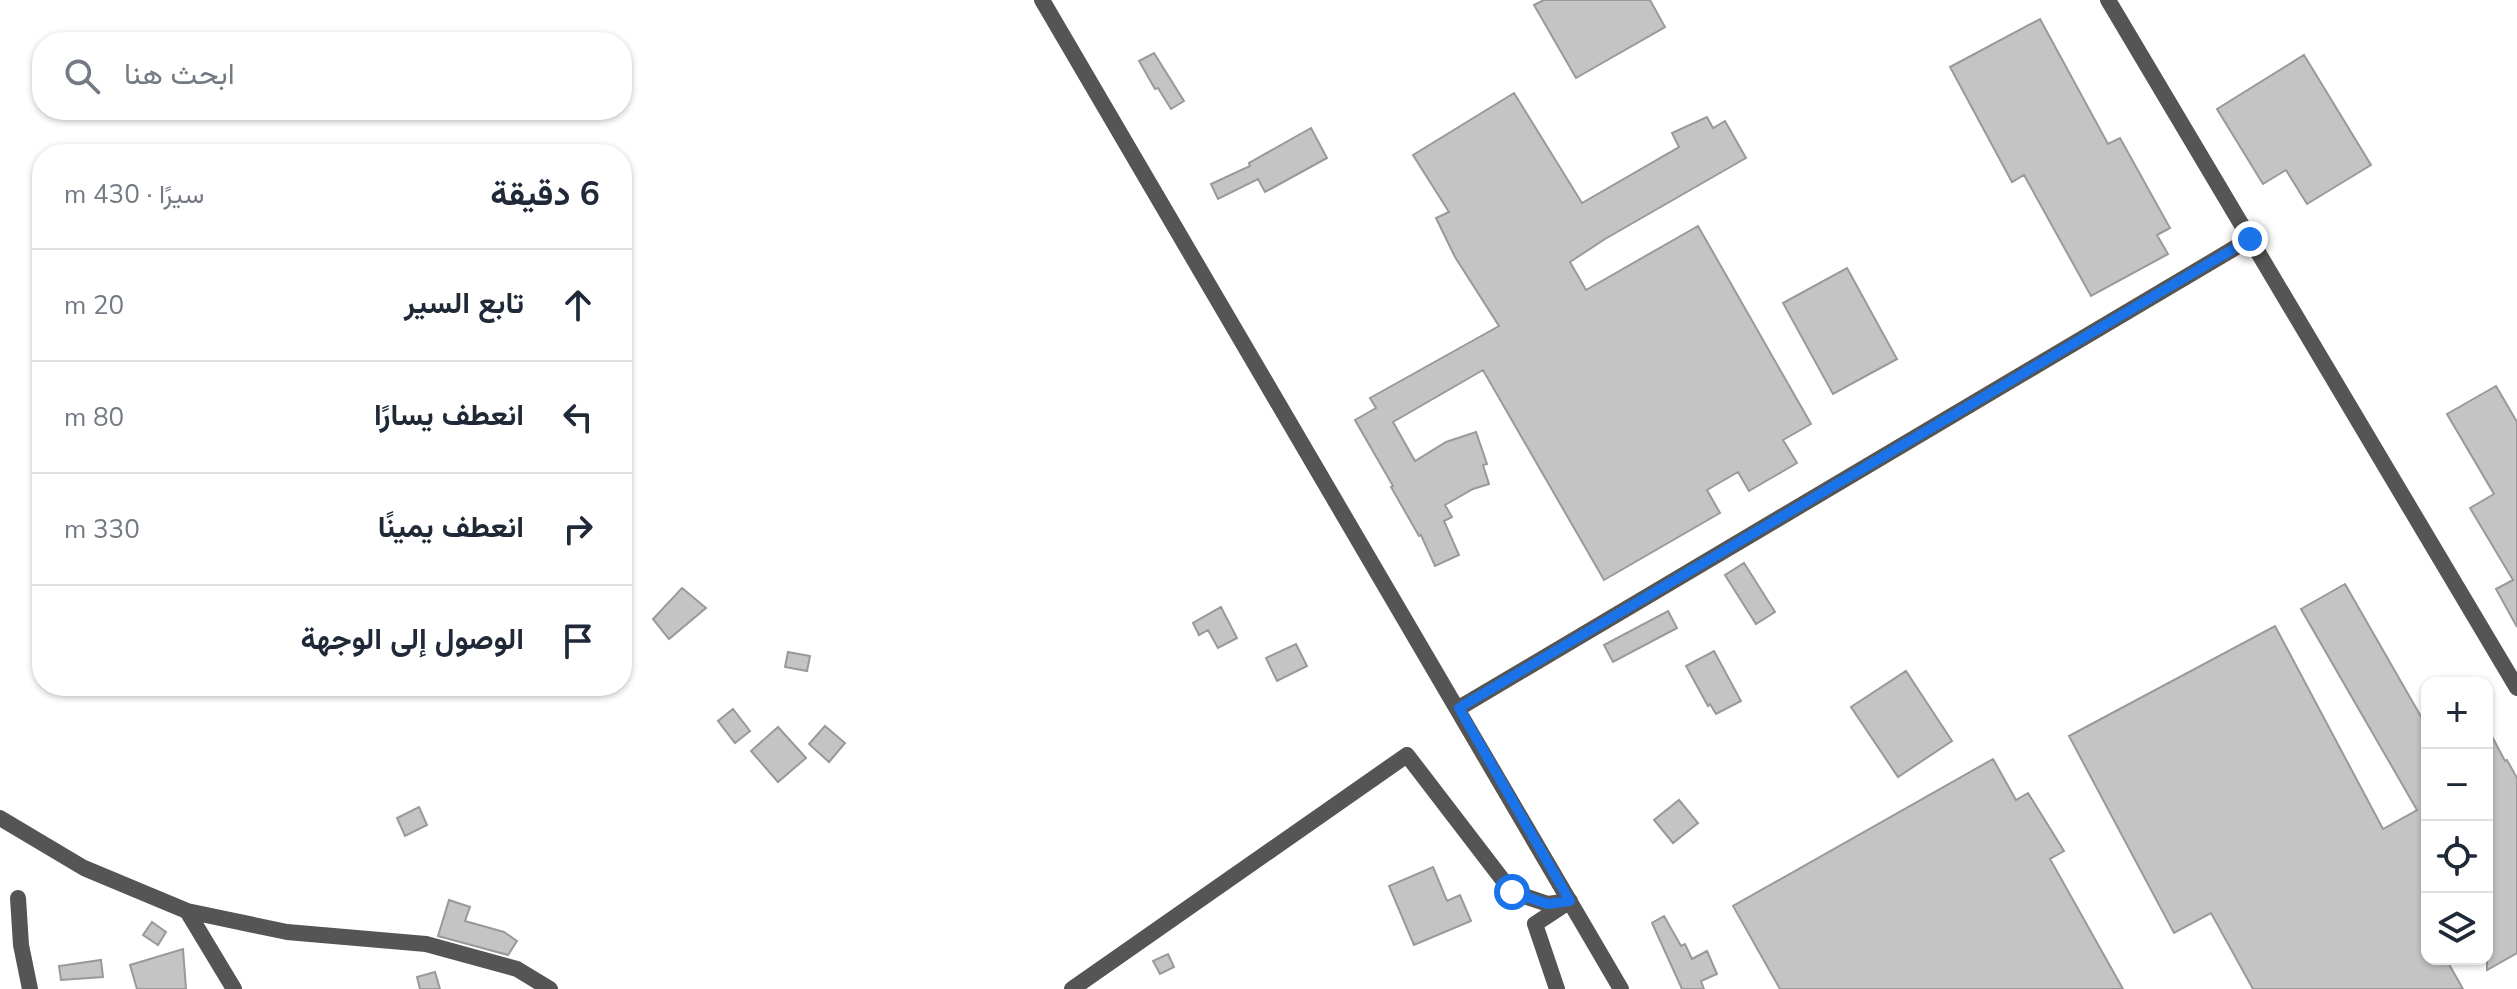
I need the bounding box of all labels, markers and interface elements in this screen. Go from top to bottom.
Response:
search box [32,32,632,120]
icon: search [60,54,104,98]
text: ابحث هنا [124,54,235,95]
text: 6 دقيقة [490,171,600,217]
text: سيرًا · 430 m [64,177,204,212]
route end [2232,221,2268,257]
text: تابع السير [404,283,524,324]
icon: ahead [556,283,600,327]
text: 20 m [64,288,124,323]
text: انعطف يسارًا [374,395,524,436]
icon: left [556,395,600,439]
text: 80 m [64,400,124,435]
text: انعطف يمينًا [378,507,524,548]
icon: right [556,507,600,551]
text: 330 m [64,512,140,547]
text: الوصول إلى الوجهة [300,619,524,660]
icon: arrive [556,619,600,663]
map controls [2421,677,2493,965]
button: + [2421,677,2493,749]
button: − [2421,749,2493,821]
button: locate [2421,821,2493,893]
route start [1494,874,1530,910]
button: layers [2421,893,2493,965]

